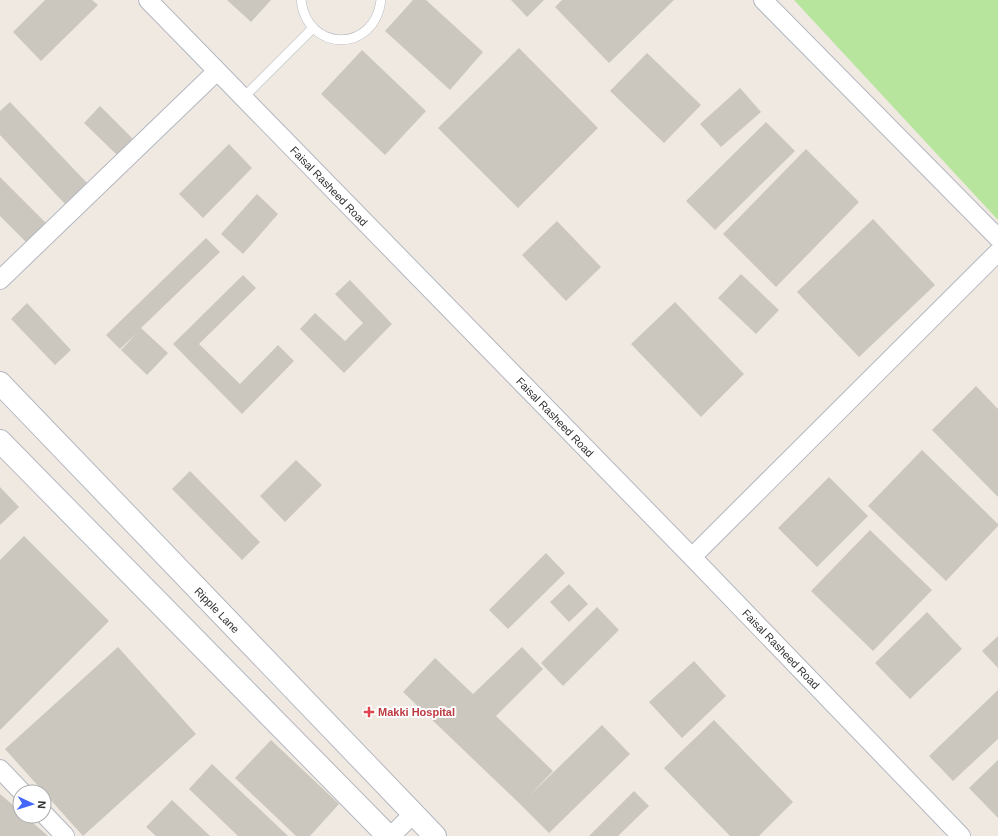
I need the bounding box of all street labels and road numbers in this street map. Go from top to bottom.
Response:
street label: Faisal Rasheed Road [288,144,370,228]
street label: Faisal Rasheed Road [514,375,596,459]
street label: Ripple Lane [192,585,242,635]
street label: Faisal Rasheed Road [740,607,822,691]

